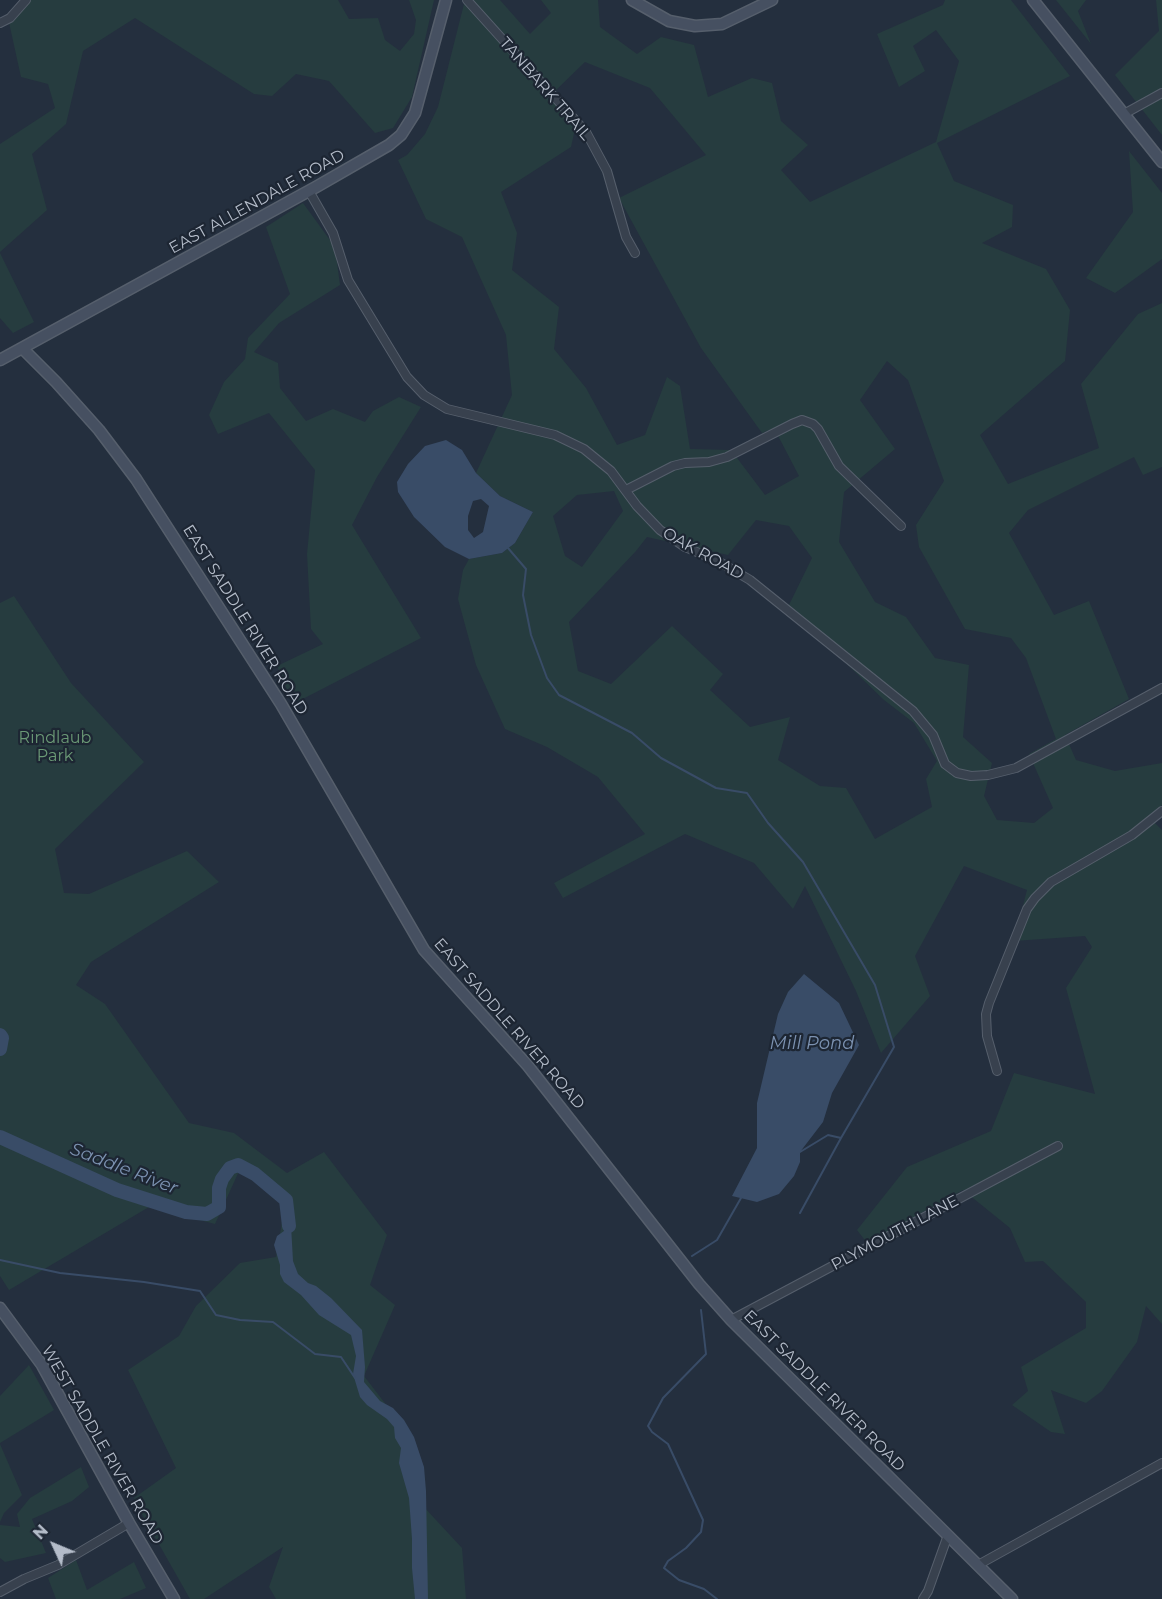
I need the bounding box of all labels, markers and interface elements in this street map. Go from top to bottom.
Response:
street label: TANBARK TRAIL [495,34,595,144]
street label: EAST ALLENDALE ROAD [166,146,348,258]
street label: EAST SADDLE RIVER ROAD [178,521,312,719]
street label: OAK ROAD [659,524,747,584]
park label: Rindlaub Park [19,728,91,766]
street label: EAST SADDLE RIVER ROAD [429,935,589,1113]
water label: Mill Pond [770,1033,854,1055]
water label: Saddle River [67,1139,181,1199]
street label: PLYMOUTH LANE [828,1191,962,1275]
street label: EAST SADDLE RIVER ROAD [739,1306,909,1476]
street label: WEST SADDLE RIVER ROAD [37,1342,167,1548]
north arrow [24,1515,84,1575]
text: N [29,1521,52,1543]

